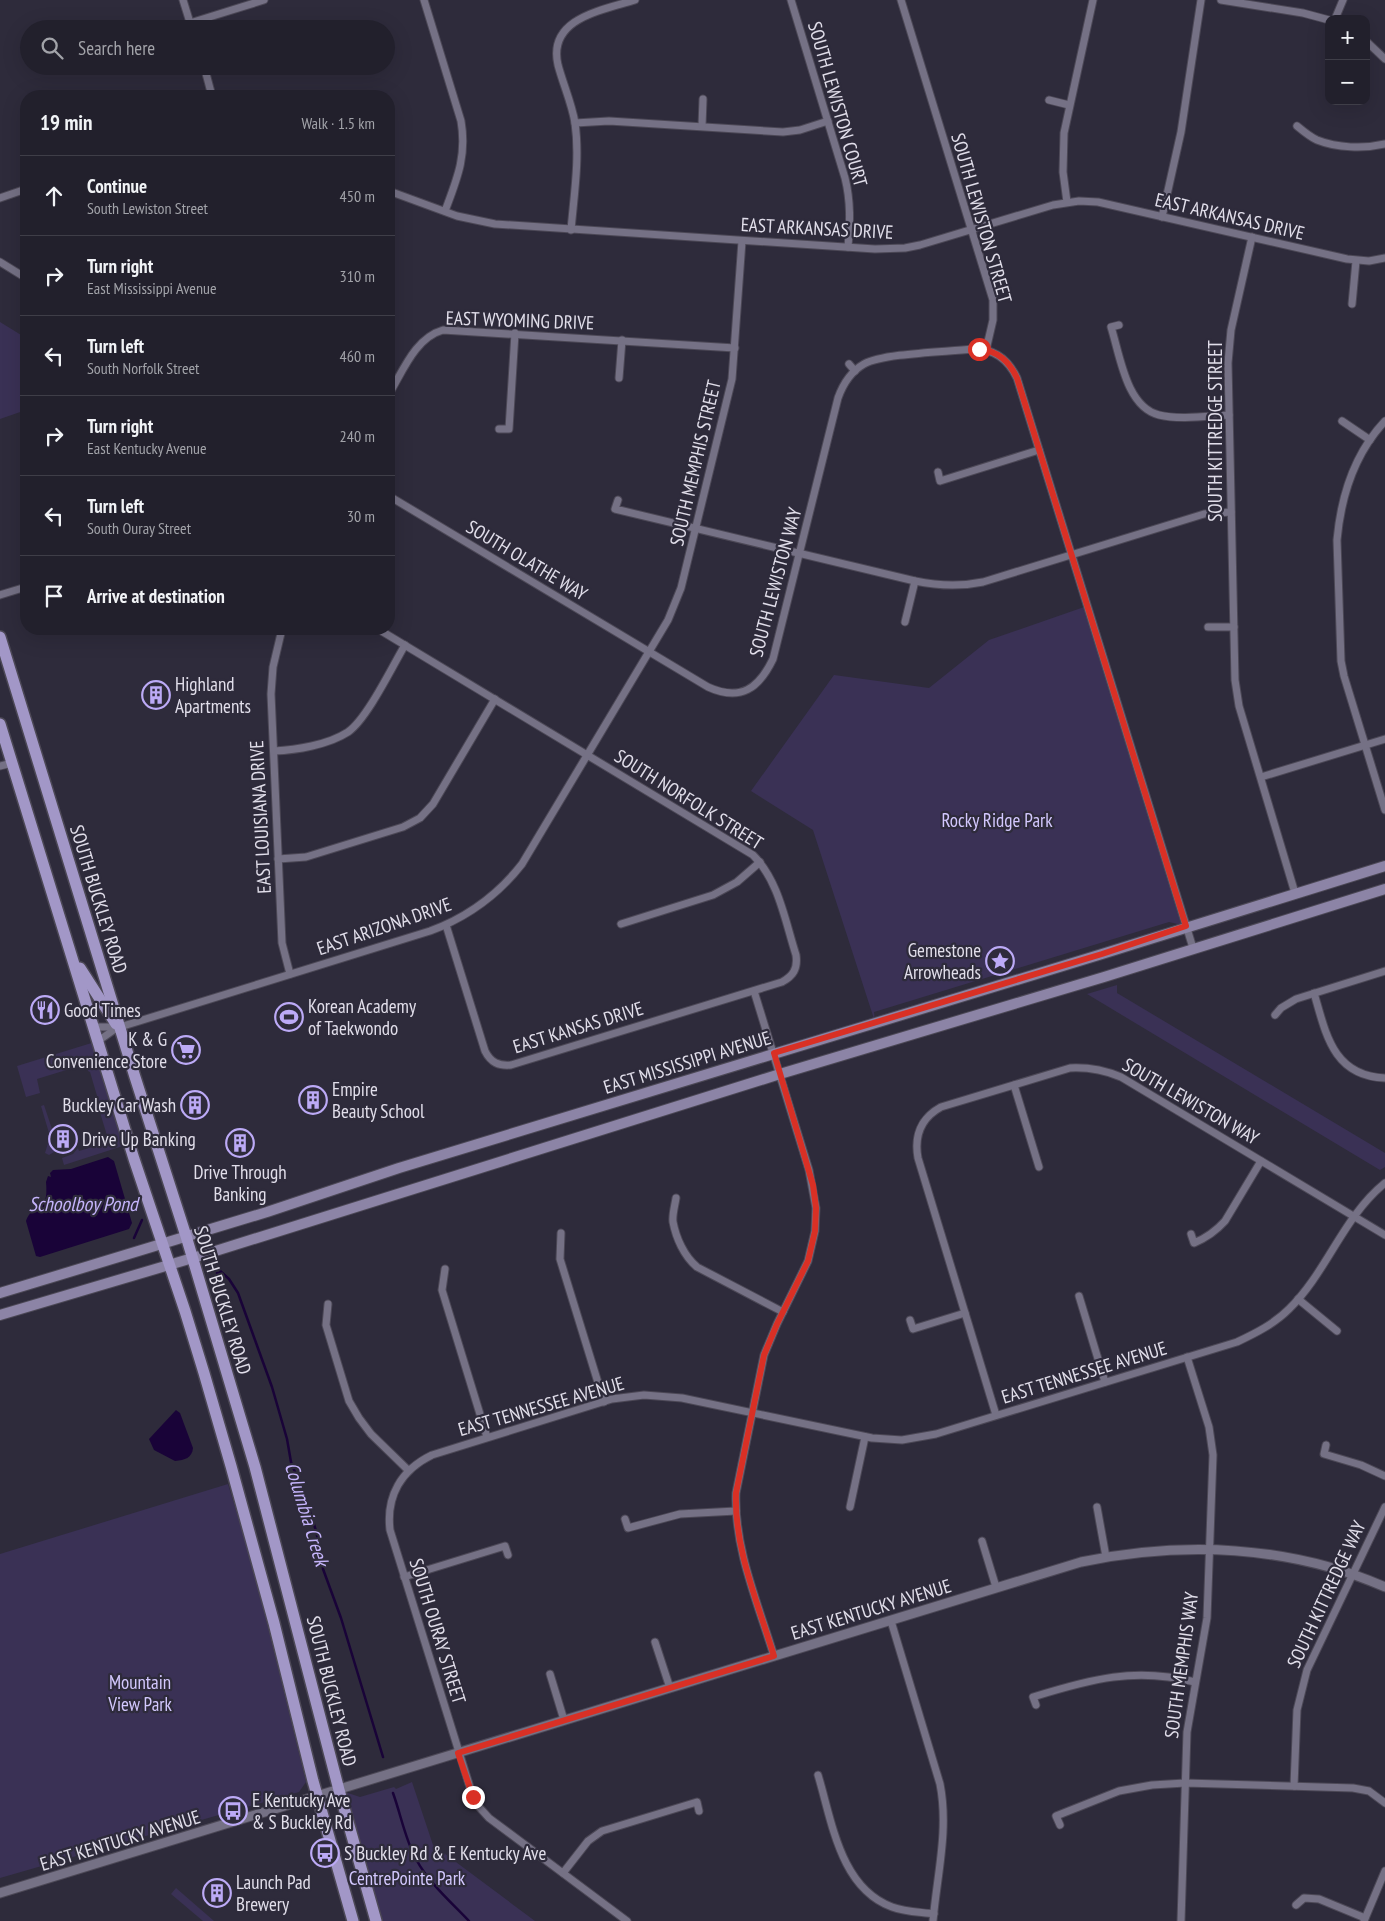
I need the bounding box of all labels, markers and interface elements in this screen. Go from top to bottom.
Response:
map controls [1325,15,1370,105]
button: + [1325,15,1370,60]
street label: SOUTH LEWISTON COURT [803,19,873,190]
search box [20,20,395,75]
icon: search [38,34,66,62]
text: Search here [78,36,155,60]
button: − [1325,60,1370,105]
text: 19 min [40,109,92,136]
text: Walk · 1.5 km [301,113,375,133]
street label: SOUTH LEWISTON STREET [946,130,1018,306]
text: Continue [87,174,147,198]
icon: ahead [40,182,68,210]
text: 450 m [340,186,375,206]
street label: EAST ARKANSAS DRIVE [1153,187,1307,245]
text: South Lewiston Street [87,198,208,218]
street label: EAST ARKANSAS DRIVE [740,212,894,244]
text: Turn right [87,254,153,278]
icon: right [40,262,68,290]
text: 310 m [340,266,375,286]
text: East Mississippi Avenue [87,278,217,298]
street label: EAST WYOMING DRIVE [445,305,595,335]
text: Turn left [87,334,144,358]
route start [968,338,991,361]
street label: SOUTH KITTREDGE STREET [1203,340,1227,522]
icon: left [40,342,68,370]
text: 460 m [340,346,375,366]
text: South Norfolk Street [87,358,199,378]
street label: SOUTH MEMPHIS STREET [664,377,726,548]
text: Turn right [87,414,153,438]
icon: right [40,422,68,450]
text: 240 m [340,426,375,446]
text: East Kentucky Avenue [87,438,207,458]
text: Turn left [87,494,144,518]
icon: left [40,502,68,530]
street label: SOUTH LEWISTON WAY [744,504,807,659]
text: 30 m [347,506,375,526]
street label: SOUTH OLATHE WAY [462,514,592,606]
text: South Ouray Street [87,518,191,538]
icon: arrive [40,582,68,610]
text: Arrive at destination [87,584,225,608]
place label: Highland Apartments [175,672,251,718]
building icon: Highland Apartments [141,680,171,710]
street label: EAST LOUISIANA DRIVE [244,740,276,894]
street label: SOUTH NORFOLK STREET [610,744,768,855]
park label: Rocky Ridge Park [941,808,1053,832]
street label: SOUTH BUCKLEY ROAD [65,822,133,976]
street label: EAST ARIZONA DRIVE [314,892,454,960]
place label: Gemestone Arrowheads [904,938,981,984]
place icon: Gemestone Arrowheads [985,946,1015,976]
place label: Korean Academy of Taekwondo [308,994,417,1040]
restaurant icon: Good Times [30,995,60,1025]
street label: EAST KANSAS DRIVE [510,996,646,1058]
place label: Good Times [64,998,141,1022]
sports icon: Korean Academy of Taekwondo [274,1002,304,1032]
street label: EAST MISSISSIPPI AVENUE [600,1025,774,1099]
place label: K & G Convenience Store [46,1027,167,1073]
supermarket icon: K & G Convenience Store [171,1035,201,1065]
street label: SOUTH LEWISTON WAY [1119,1052,1264,1150]
place label: Empire Beauty School [332,1077,425,1123]
building icon: Empire Beauty School [298,1085,328,1115]
building icon: Buckley Car Wash [180,1090,210,1120]
place label: Buckley Car Wash [63,1093,176,1117]
building icon: Drive Up Banking [48,1124,78,1154]
place label: Drive Up Banking [82,1127,196,1151]
building icon: Drive Through Banking [225,1128,255,1158]
place label: Drive Through Banking [193,1160,287,1206]
water label: Schoolboy Pond [28,1191,140,1217]
street label: SOUTH BUCKLEY ROAD [189,1223,257,1377]
street label: EAST TENNESSEE AVENUE [998,1335,1170,1409]
street label: EAST TENNESSEE AVENUE [455,1371,627,1441]
water label: Columbia Creek [279,1459,336,1571]
street label: SOUTH KITTREDGE WAY [1281,1516,1371,1671]
street label: SOUTH OURAY STREET [404,1555,472,1707]
street label: EAST KENTUCKY AVENUE [788,1573,954,1645]
street label: SOUTH MEMPHIS WAY [1159,1590,1203,1740]
street label: SOUTH BUCKLEY ROAD [302,1613,362,1769]
park label: Mountain View Park [107,1670,172,1716]
route end [462,1786,485,1809]
place label: E Kentucky Ave & S Buckley Rd [252,1788,352,1834]
bus stop icon: E Kentucky Ave & S Buckley Rd [218,1796,248,1826]
street label: EAST KENTUCKY AVENUE [37,1804,203,1876]
bus stop icon: S Buckley Rd & E Kentucky Ave [310,1838,340,1868]
place label: S Buckley Rd & E Kentucky Ave [344,1841,546,1865]
park label: CentrePointe Park [349,1866,466,1890]
place label: Launch Pad Brewery [236,1870,311,1916]
building icon: Launch Pad Brewery [202,1878,232,1908]

